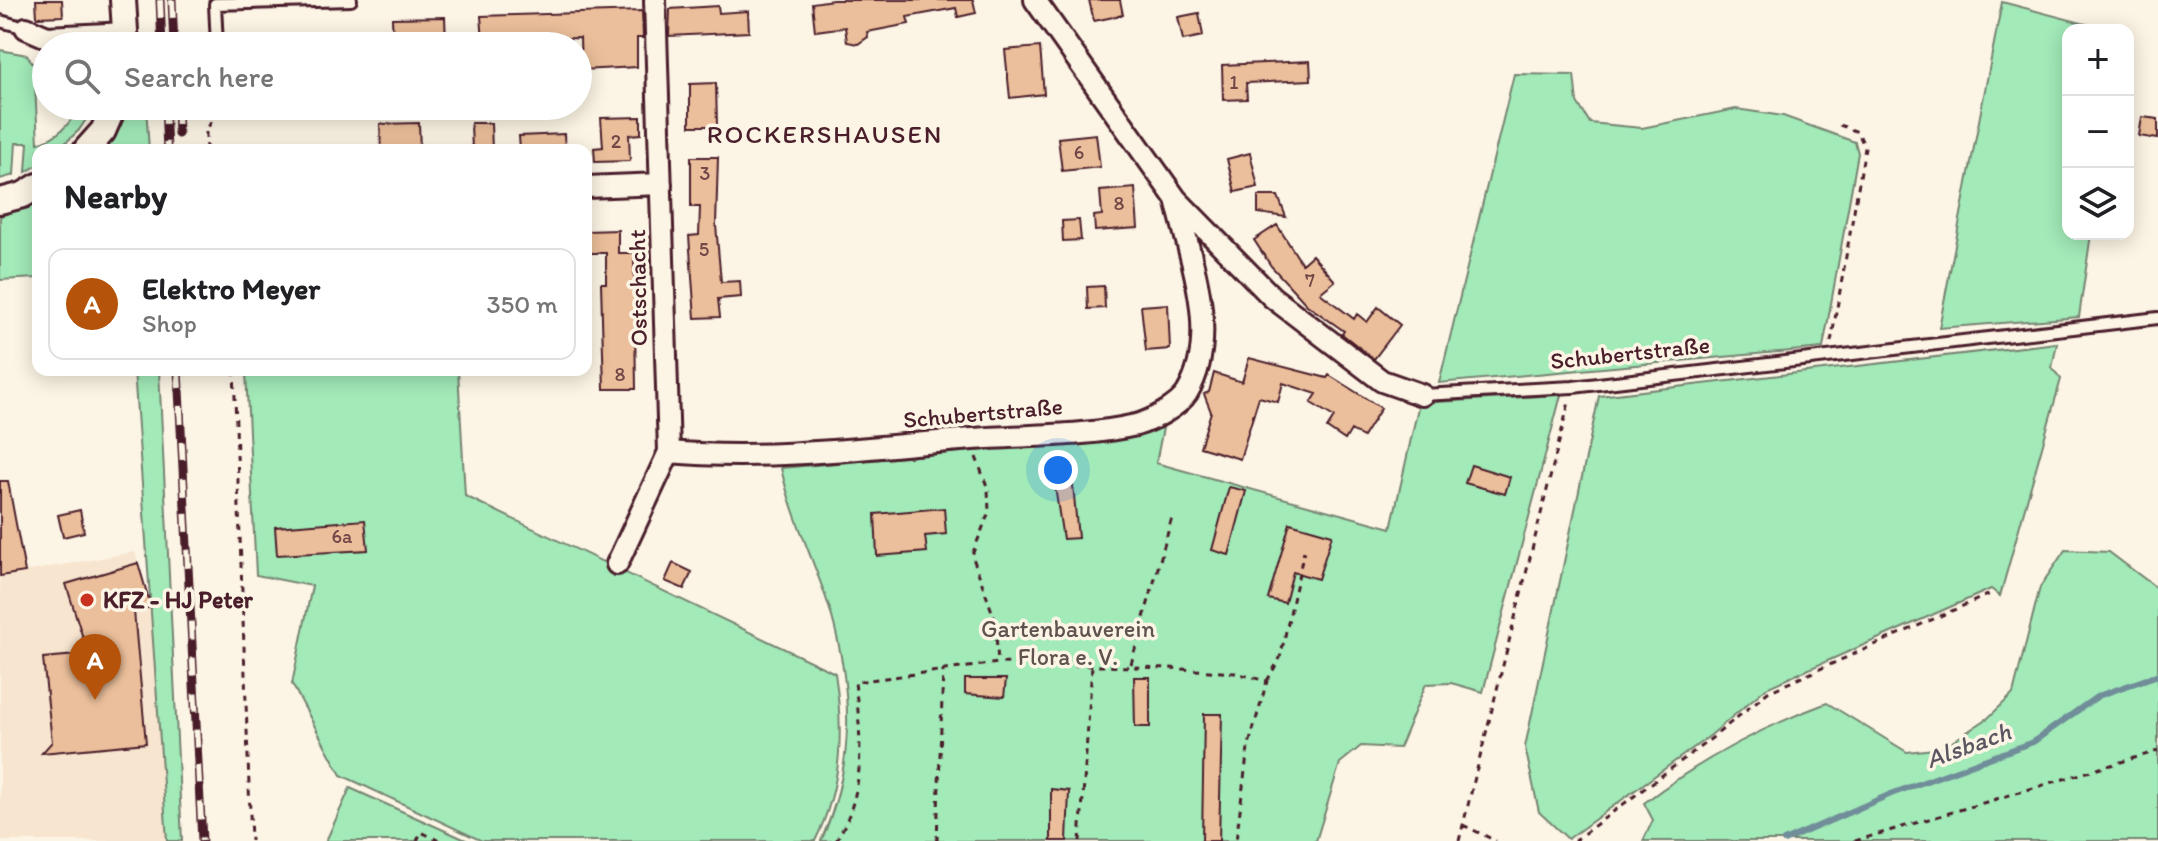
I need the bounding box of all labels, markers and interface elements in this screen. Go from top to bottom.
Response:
map controls [2062,24,2134,240]
button: + [2062,24,2134,96]
search box [32,32,592,120]
icon: search [60,54,104,98]
text: Search here [124,58,274,95]
house number: 1 [1229,70,1239,94]
button: − [2062,96,2134,168]
district label: ROCKERSHAUSEN [707,118,943,150]
house number: 2 [611,129,622,153]
house number: 6 [1074,140,1084,164]
house number: 3 [700,161,711,185]
button: layers [2062,168,2134,240]
text: Nearby [64,176,167,217]
house number: 8 [1114,191,1125,215]
street label: Ostschacht [622,229,653,347]
house number: 5 [699,237,709,261]
house number: 7 [1305,268,1315,292]
text: Elektro Meyer [142,270,320,307]
text: A [84,288,100,320]
text: 350 m [486,288,558,320]
text: Shop [142,307,197,339]
street label: Schubertstraße [1549,330,1711,375]
house number: 8 [615,362,626,386]
street label: Schubertstraße [902,391,1064,434]
your location [1038,450,1078,490]
house number: 6a [332,524,353,548]
place label: KFZ - HJ Peter [103,585,254,614]
marker: KFZ - HJ Peter [78,591,96,609]
park label: Gartenbauverein Flora e. V. [981,614,1155,671]
pin: A [69,634,121,700]
water label: Alsbach [1921,715,2016,775]

